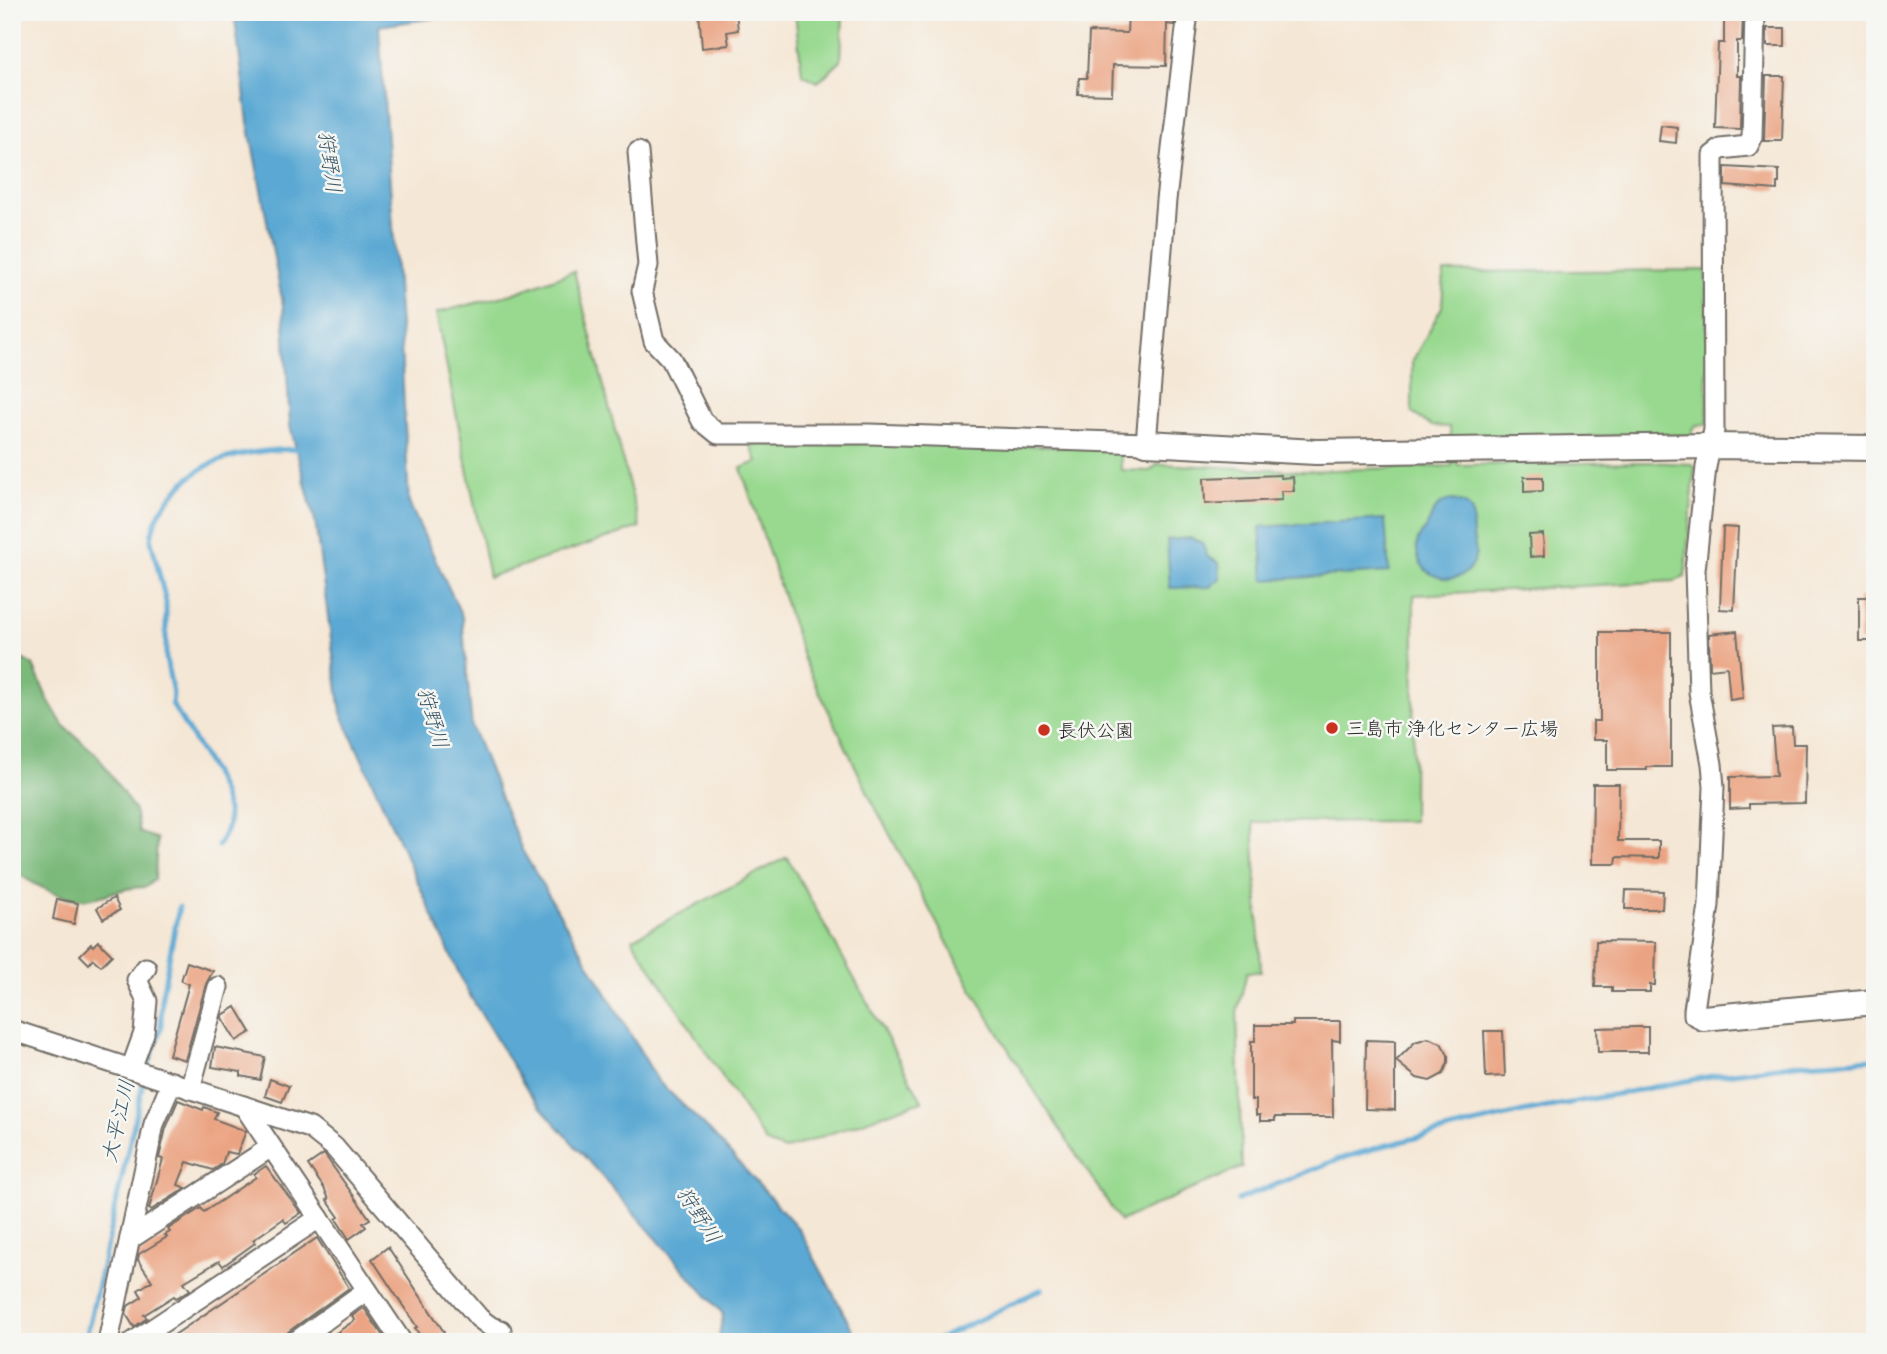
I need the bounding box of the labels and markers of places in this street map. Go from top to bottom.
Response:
place label: 三島市 浄化センター広場 [1346,717,1558,741]
place label: 長伏公園 [1058,719,1134,743]
marker: 三島市 浄化センター広場 [1324,720,1340,736]
marker: 長伏公園 [1036,722,1052,738]

